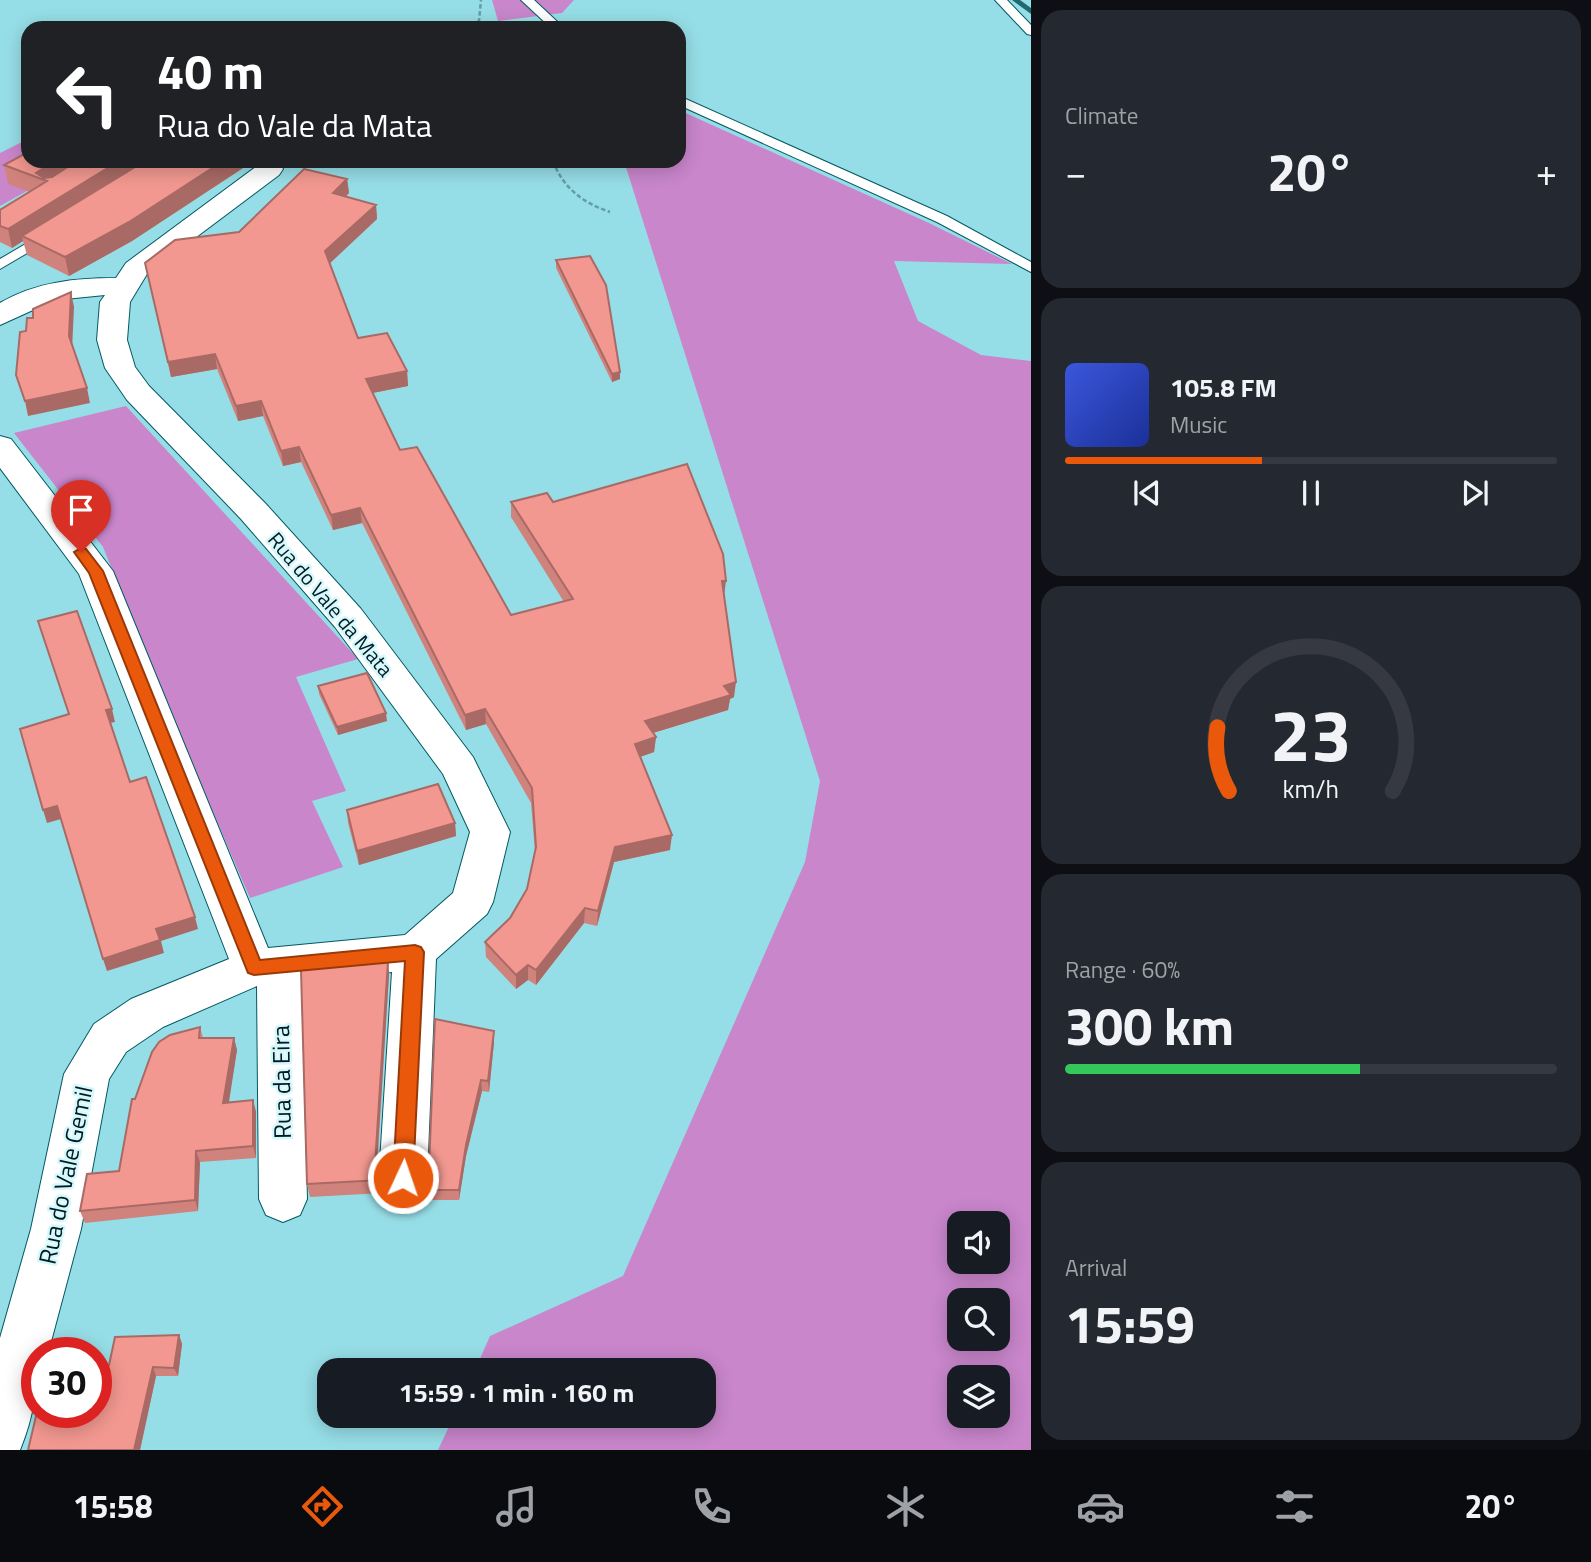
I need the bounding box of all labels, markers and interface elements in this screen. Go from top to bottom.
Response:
text: 40 m [157,33,264,108]
icon: left [42,49,133,140]
text: Climate [1065,98,1138,133]
text: Rua do Vale da Mata [157,101,432,149]
text: 20° [1267,132,1355,211]
text: − [1065,143,1086,201]
text: + [1536,143,1557,201]
text: 105.8 FM [1170,368,1277,407]
text: Music [1170,407,1227,442]
icon: previous [1128,474,1166,512]
icon: pause [1292,474,1330,512]
icon: next [1456,474,1494,512]
pin [51,480,111,552]
icon: arrive [62,491,100,529]
street label: Rua do Vale da Mata [261,525,402,684]
text: 23 [1270,679,1352,789]
text: km/h [1283,770,1339,808]
text: Range · 60% [1065,952,1180,987]
text: 300 km [1065,986,1234,1065]
street label: Rua da Eira [262,1025,300,1139]
street label: Rua do Vale Gemil [29,1083,101,1267]
position arrow [366,1141,440,1215]
map controls [947,1211,1010,1428]
button: sound [947,1211,1010,1274]
text: Arrival [1065,1250,1127,1285]
text: 15:59 [1065,1284,1195,1363]
button: search [947,1288,1010,1351]
speed limit sign: 30 [21,1337,112,1428]
button: layers [947,1365,1010,1428]
text: 15:59 · 1 min · 160 m [399,1373,634,1412]
text: 15:58 [73,1482,153,1530]
icon: directions [298,1482,347,1531]
icon: music [492,1482,541,1531]
icon: phone [687,1482,736,1531]
icon: climate [881,1482,930,1531]
icon: car [1076,1482,1125,1531]
icon: filters [1270,1482,1319,1531]
text: 20° [1464,1482,1518,1530]

